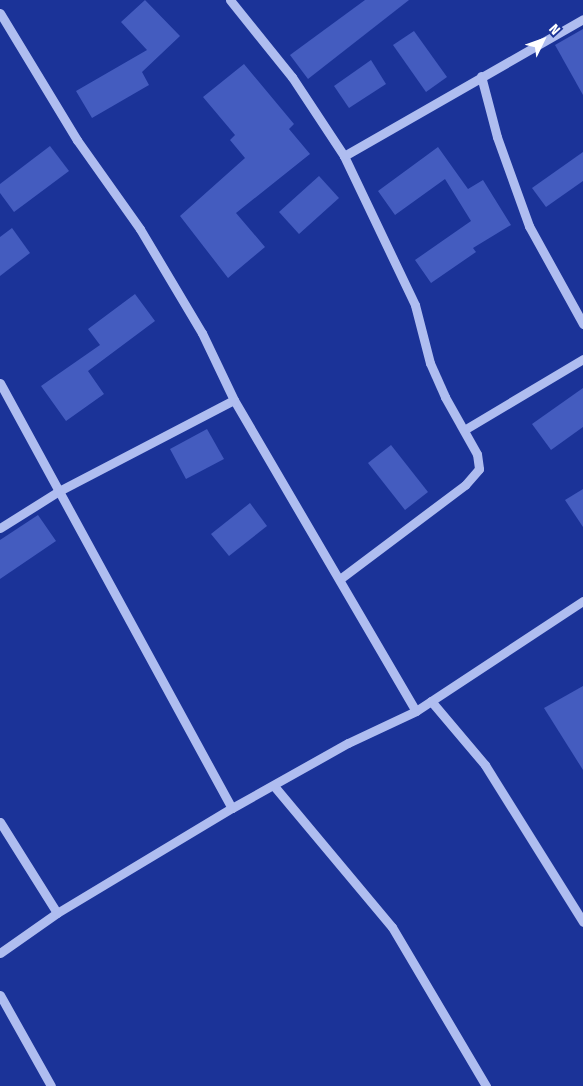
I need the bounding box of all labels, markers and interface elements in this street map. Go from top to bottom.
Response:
north arrow [518,15,568,65]
text: N [545,21,564,38]

